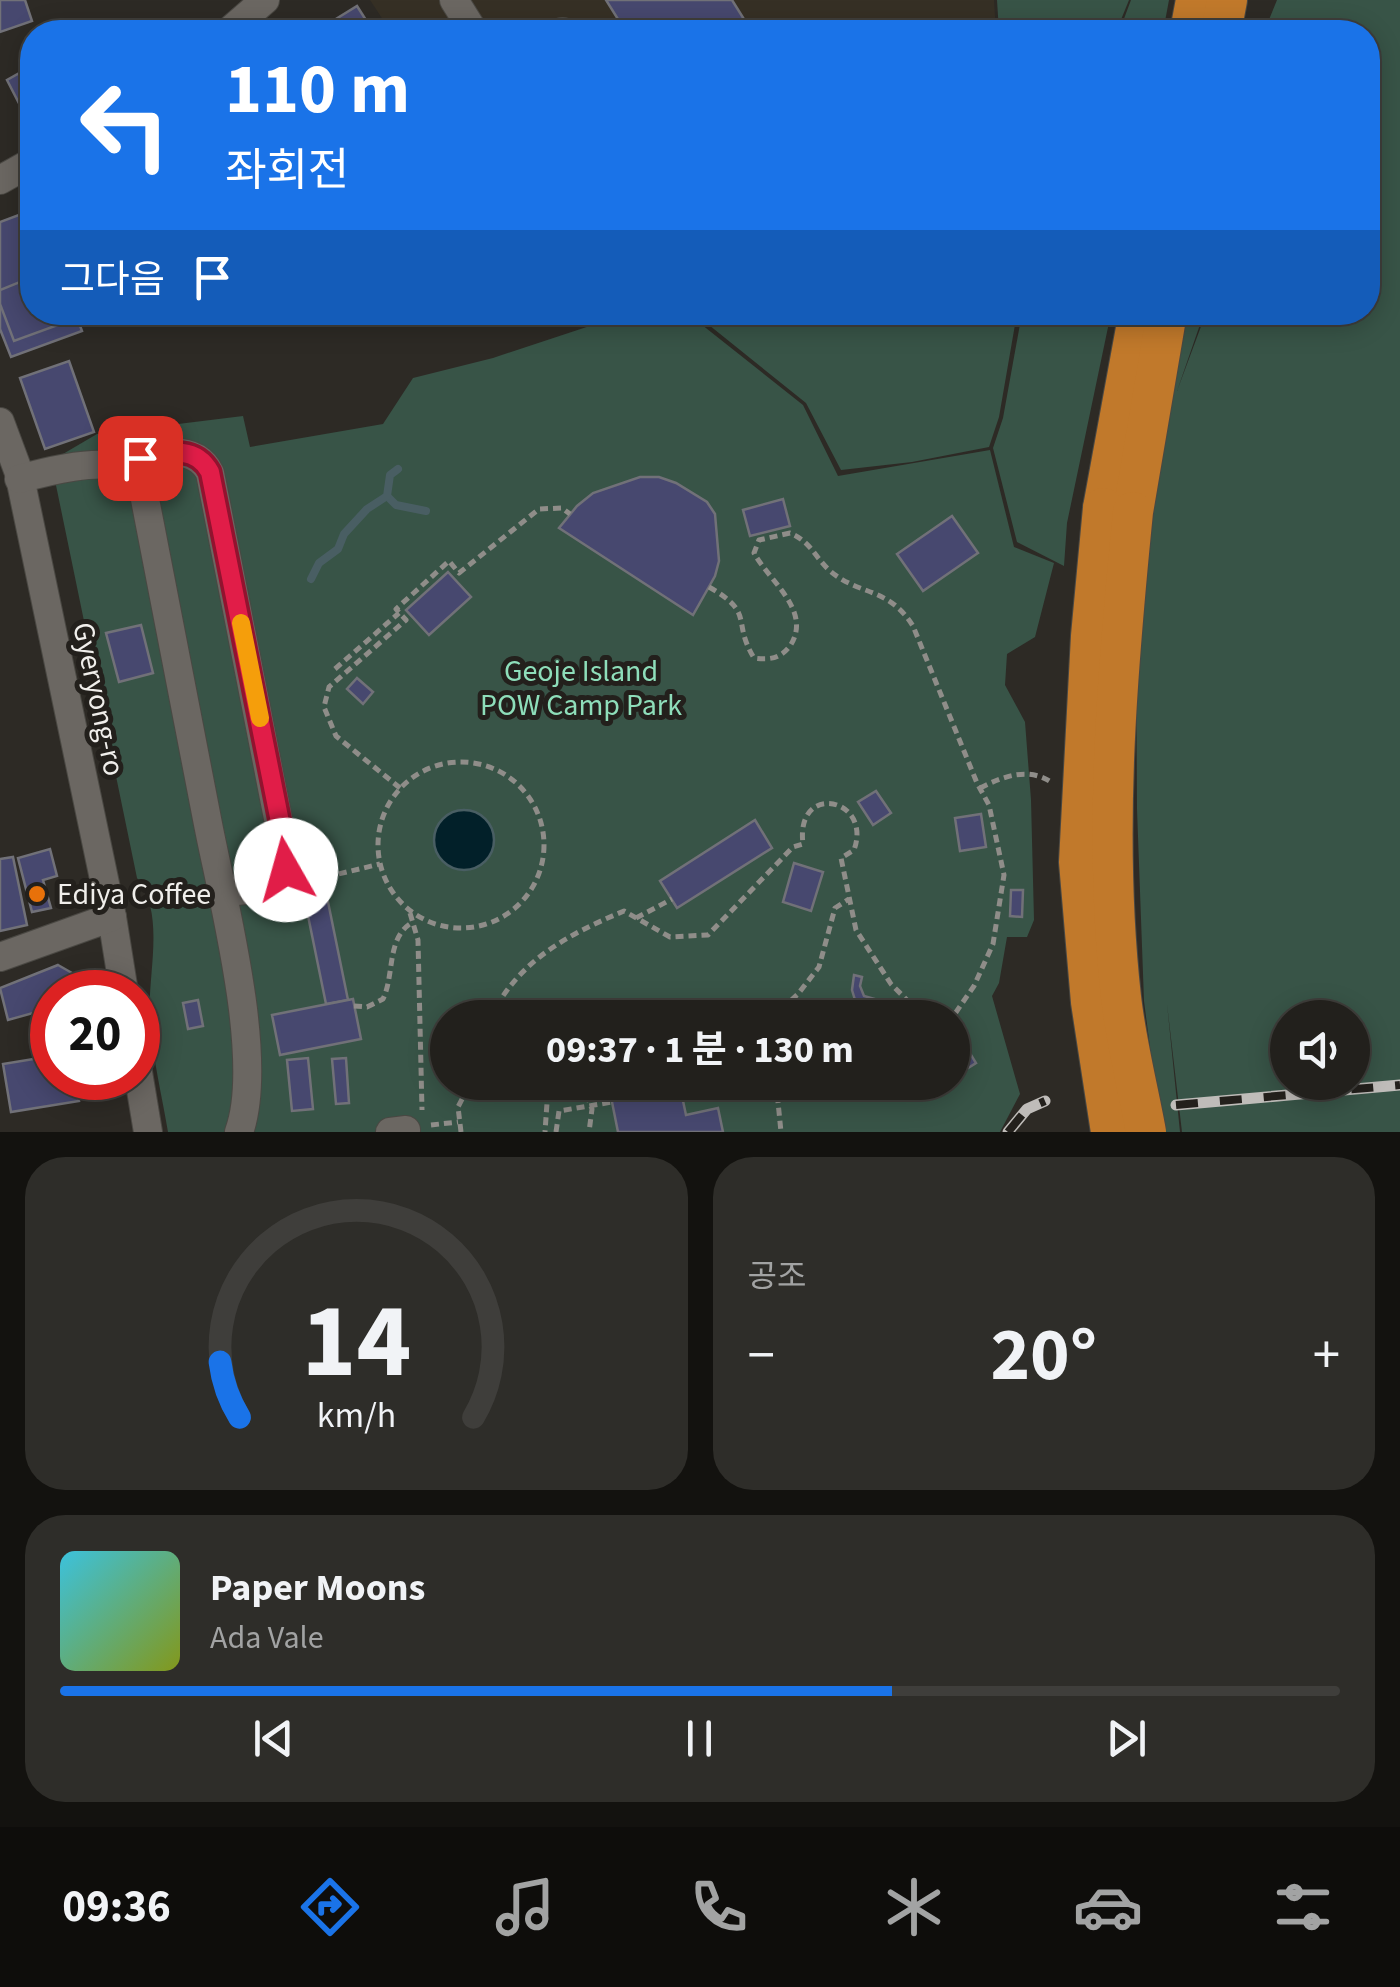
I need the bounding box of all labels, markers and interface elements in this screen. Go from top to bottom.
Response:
text: 110 m [225,40,410,140]
icon: left [60,60,190,190]
text: 좌회전 [225,139,349,203]
icon: arrive [185,250,240,305]
text: 그다음 [60,253,165,307]
pin [98,416,183,501]
icon: arrive [113,431,168,486]
street label: Gyeryong-ro [61,618,136,780]
park label: Geoje Island POW Camp Park [480,650,682,727]
position arrow [234,818,338,922]
place label: Ediya Coffee [57,873,211,916]
marker: Ediya Coffee [26,883,48,905]
speed limit sign: 20 [30,970,160,1100]
map controls [1270,1000,1370,1100]
button: sound [1270,1000,1370,1100]
text: 09:37 · 1 분 · 130 m [546,1023,854,1077]
text: 공조 [748,1254,806,1300]
text: 14 [301,1269,411,1417]
text: 20° [990,1302,1097,1409]
text: − [748,1317,775,1395]
text: + [1313,1317,1340,1395]
text: km/h [317,1390,396,1441]
text: Paper Moons [210,1561,425,1615]
text: Ada Vale [210,1615,324,1661]
icon: previous [246,1711,301,1766]
icon: pause [672,1711,727,1766]
icon: next [1099,1711,1154,1766]
icon: directions [295,1872,365,1942]
icon: music [490,1872,560,1942]
icon: phone [684,1872,754,1942]
icon: climate [879,1872,949,1942]
icon: car [1073,1872,1143,1942]
icon: filters [1268,1872,1338,1942]
text: 09:36 [62,1875,171,1939]

